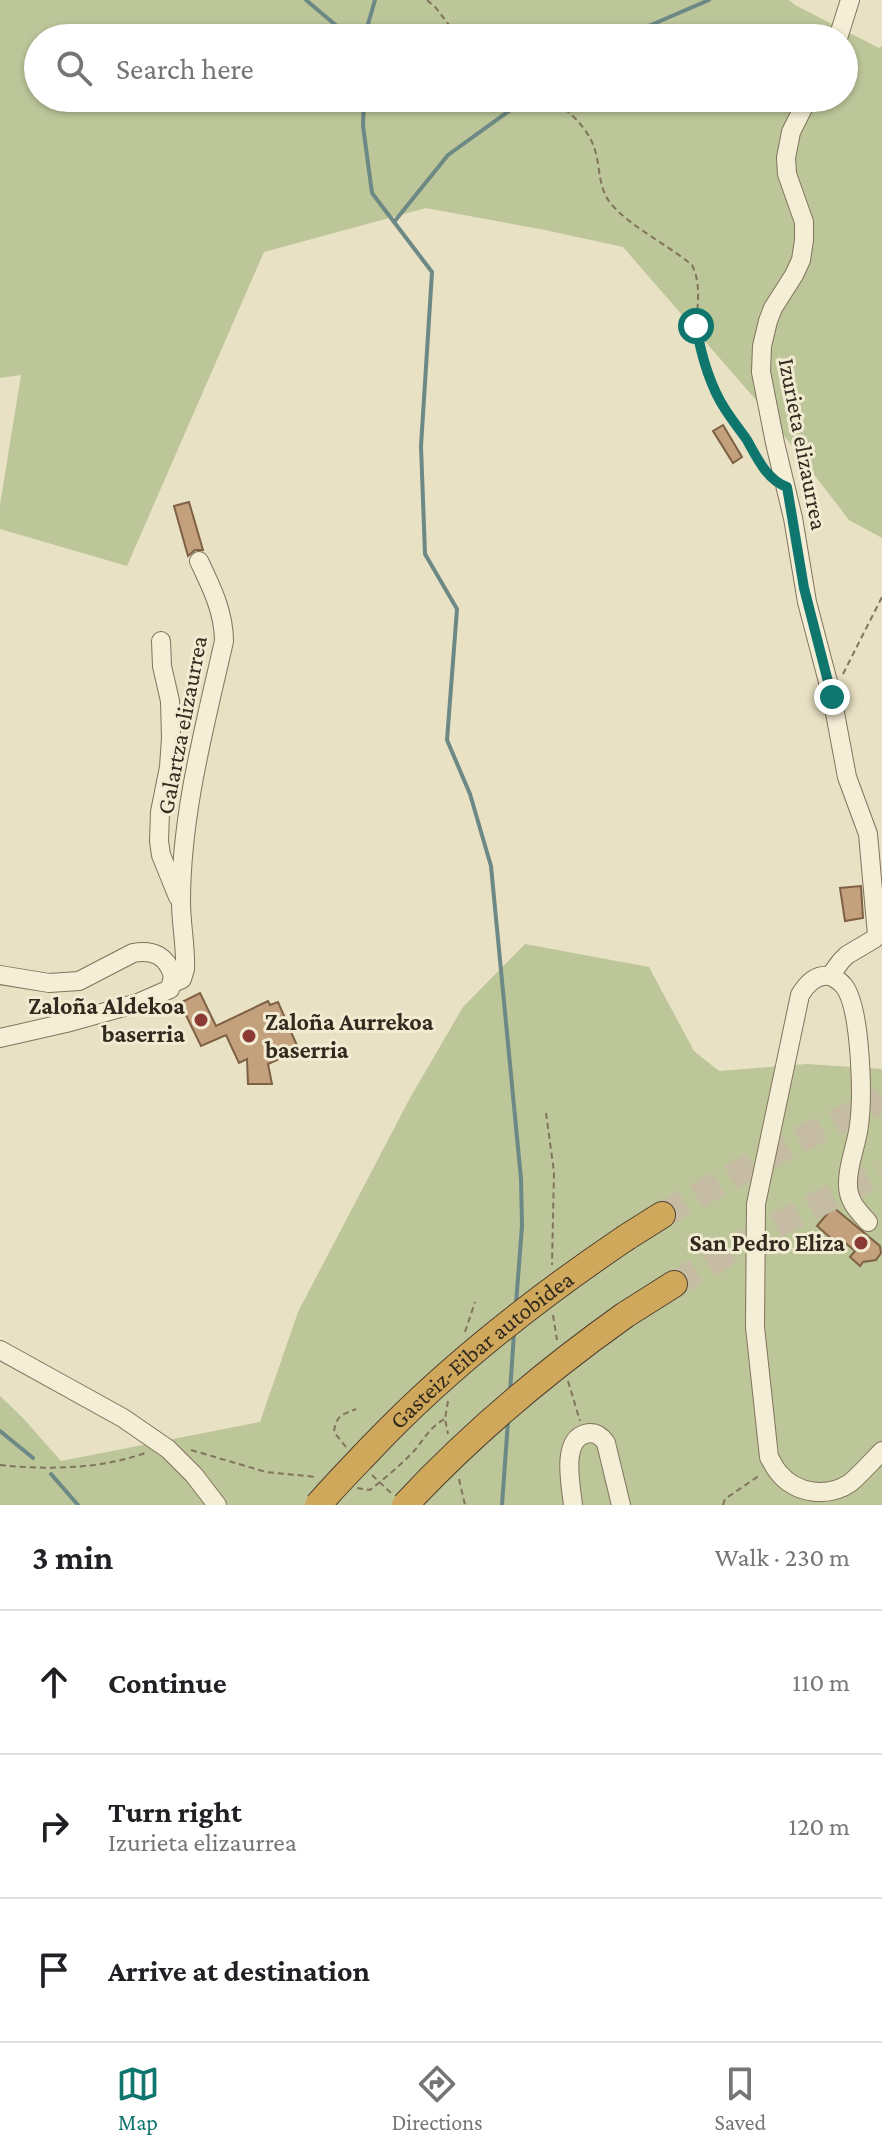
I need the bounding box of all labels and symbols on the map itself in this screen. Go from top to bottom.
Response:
route start [678,308,714,344]
street label: Izurieta elizaurrea [774,356,833,532]
street label: Galartza elizaurrea [151,633,212,816]
route end [814,679,850,715]
place label: Zaloña Aldekoa baserria [28,992,185,1047]
place label: Zaloña Aurrekoa baserria [264,1008,434,1063]
marker: Zaloña Aldekoa baserria [192,1011,210,1029]
marker: Zaloña Aurrekoa baserria [240,1027,258,1045]
place label: San Pedro Eliza [689,1229,845,1256]
marker: San Pedro Eliza [852,1234,870,1252]
street label: Gasteiz-Eibar autobidea [384,1265,578,1434]

